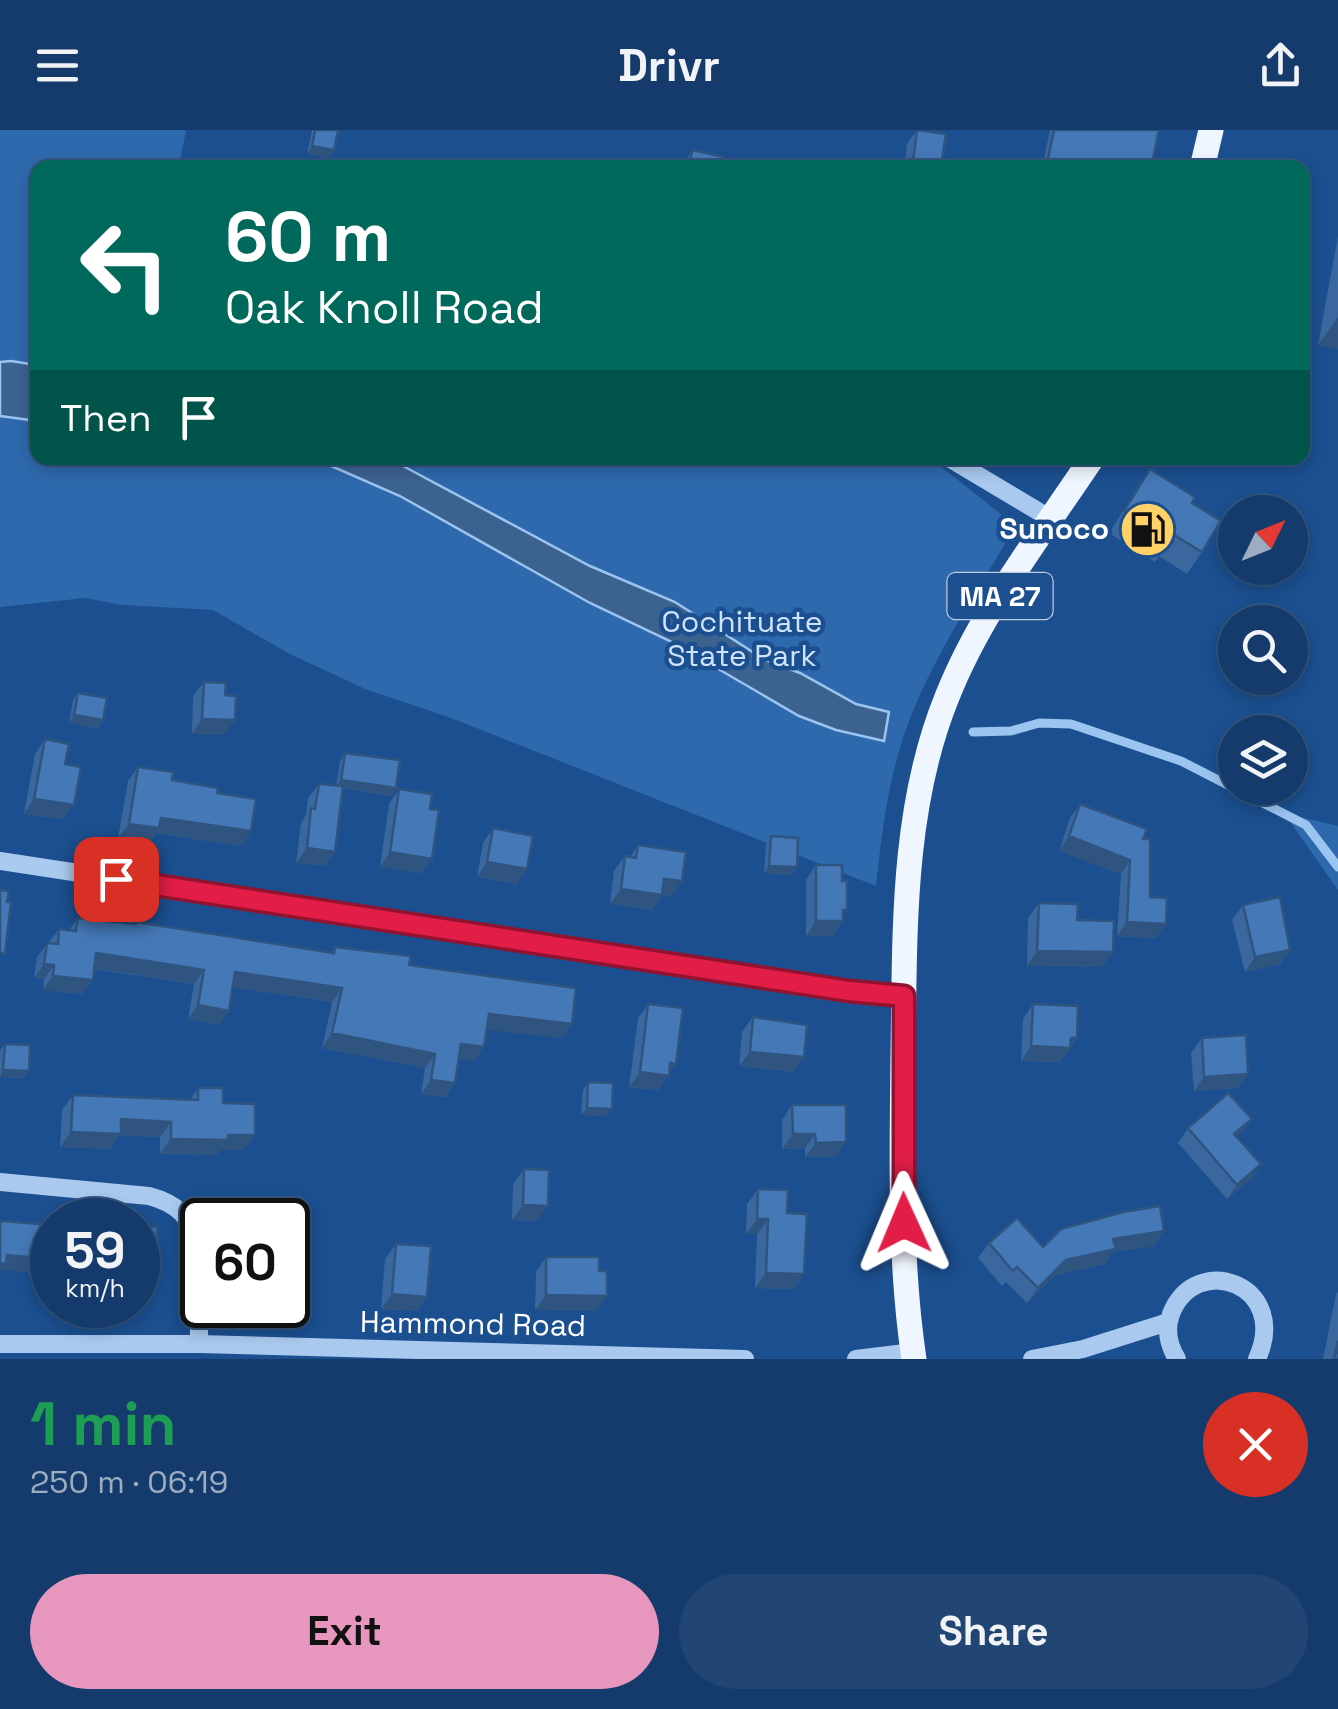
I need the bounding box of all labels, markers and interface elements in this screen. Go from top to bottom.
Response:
text: Drivr [618,37,720,94]
icon: menu [30,38,85,93]
icon: share [1253,38,1308,93]
text: 60 m [225,192,391,281]
icon: left [60,200,190,330]
text: Oak Knoll Road [225,279,544,336]
icon: arrive [171,390,226,445]
text: Then [60,394,151,442]
north arrow [1218,495,1308,585]
map controls [1218,495,1308,805]
fuel station icon: Sunoco [1118,499,1178,559]
place label: Sunoco [1000,509,1109,548]
road number: MA 27 [948,573,1052,619]
park label: Cochituate State Park [662,602,822,675]
button: search [1218,605,1308,695]
button: layers [1218,715,1308,805]
pin [74,837,159,922]
icon: arrive [89,852,144,907]
position arrow [852,1171,956,1275]
speed limit sign: 60 [180,1198,310,1328]
text: 59 [65,1219,125,1283]
text: km/h [65,1272,125,1304]
street label: Hammond Road [360,1302,586,1345]
text: 1 min [30,1386,177,1463]
button: close [1203,1392,1308,1497]
text: 250 m · 06:19 [30,1462,228,1502]
button: Exit [30,1574,659,1689]
button: Share [679,1574,1308,1689]

